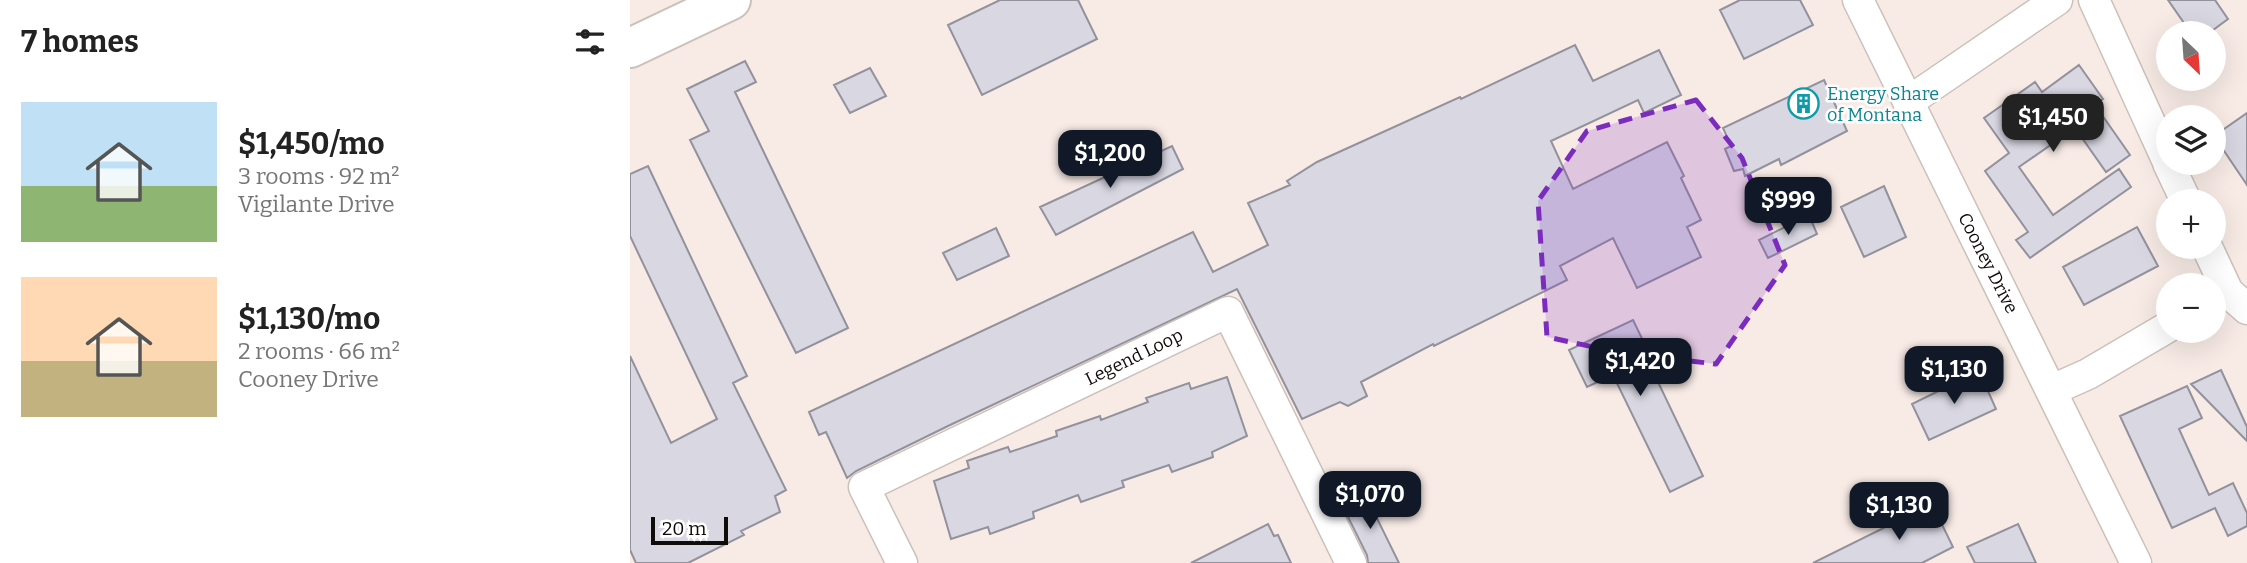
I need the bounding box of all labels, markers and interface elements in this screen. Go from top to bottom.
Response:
north arrow [2156,21,2226,91]
map controls [2156,21,2226,343]
icon: filters [571,23,609,61]
text: 7 homes [21,24,139,60]
place label: Energy Share of Montana [1827,83,1939,126]
building icon: Energy Share of Montana [1787,87,1821,121]
pin: $1,450 [1996,94,2110,154]
text: $1,450 [2018,103,2088,131]
button: layers [2156,105,2226,175]
text: $1,450/mo [238,126,385,162]
icon: home [77,130,161,214]
pin: $1,200 [1053,130,1167,190]
text: $1,200 [1074,139,1146,167]
text: 3 rooms · 92 m² [238,162,399,190]
pin: $999 [1747,177,1829,237]
text: $999 [1761,186,1815,214]
button: + [2156,189,2226,259]
text: Vigilante Drive [238,190,395,218]
street label: Cooney Drive [1953,209,2023,317]
button: − [2156,273,2226,343]
text: $1,130/mo [238,301,380,337]
icon: home [77,305,161,389]
street label: Legend Loop [1082,324,1186,390]
text: 2 rooms · 66 m² [238,337,400,365]
pin: $1,420 [1583,338,1697,398]
pin: $1,130 [1897,346,2011,406]
text: $1,420 [1605,347,1675,375]
text: $1,130 [1921,355,1987,383]
text: Cooney Drive [238,365,379,393]
pin: $1,070 [1313,472,1427,531]
text: $1,070 [1335,480,1405,508]
pin: $1,130 [1842,482,1956,542]
text: $1,130 [1866,491,1932,519]
scale bar [651,514,728,546]
text: 20 m [662,517,706,540]

